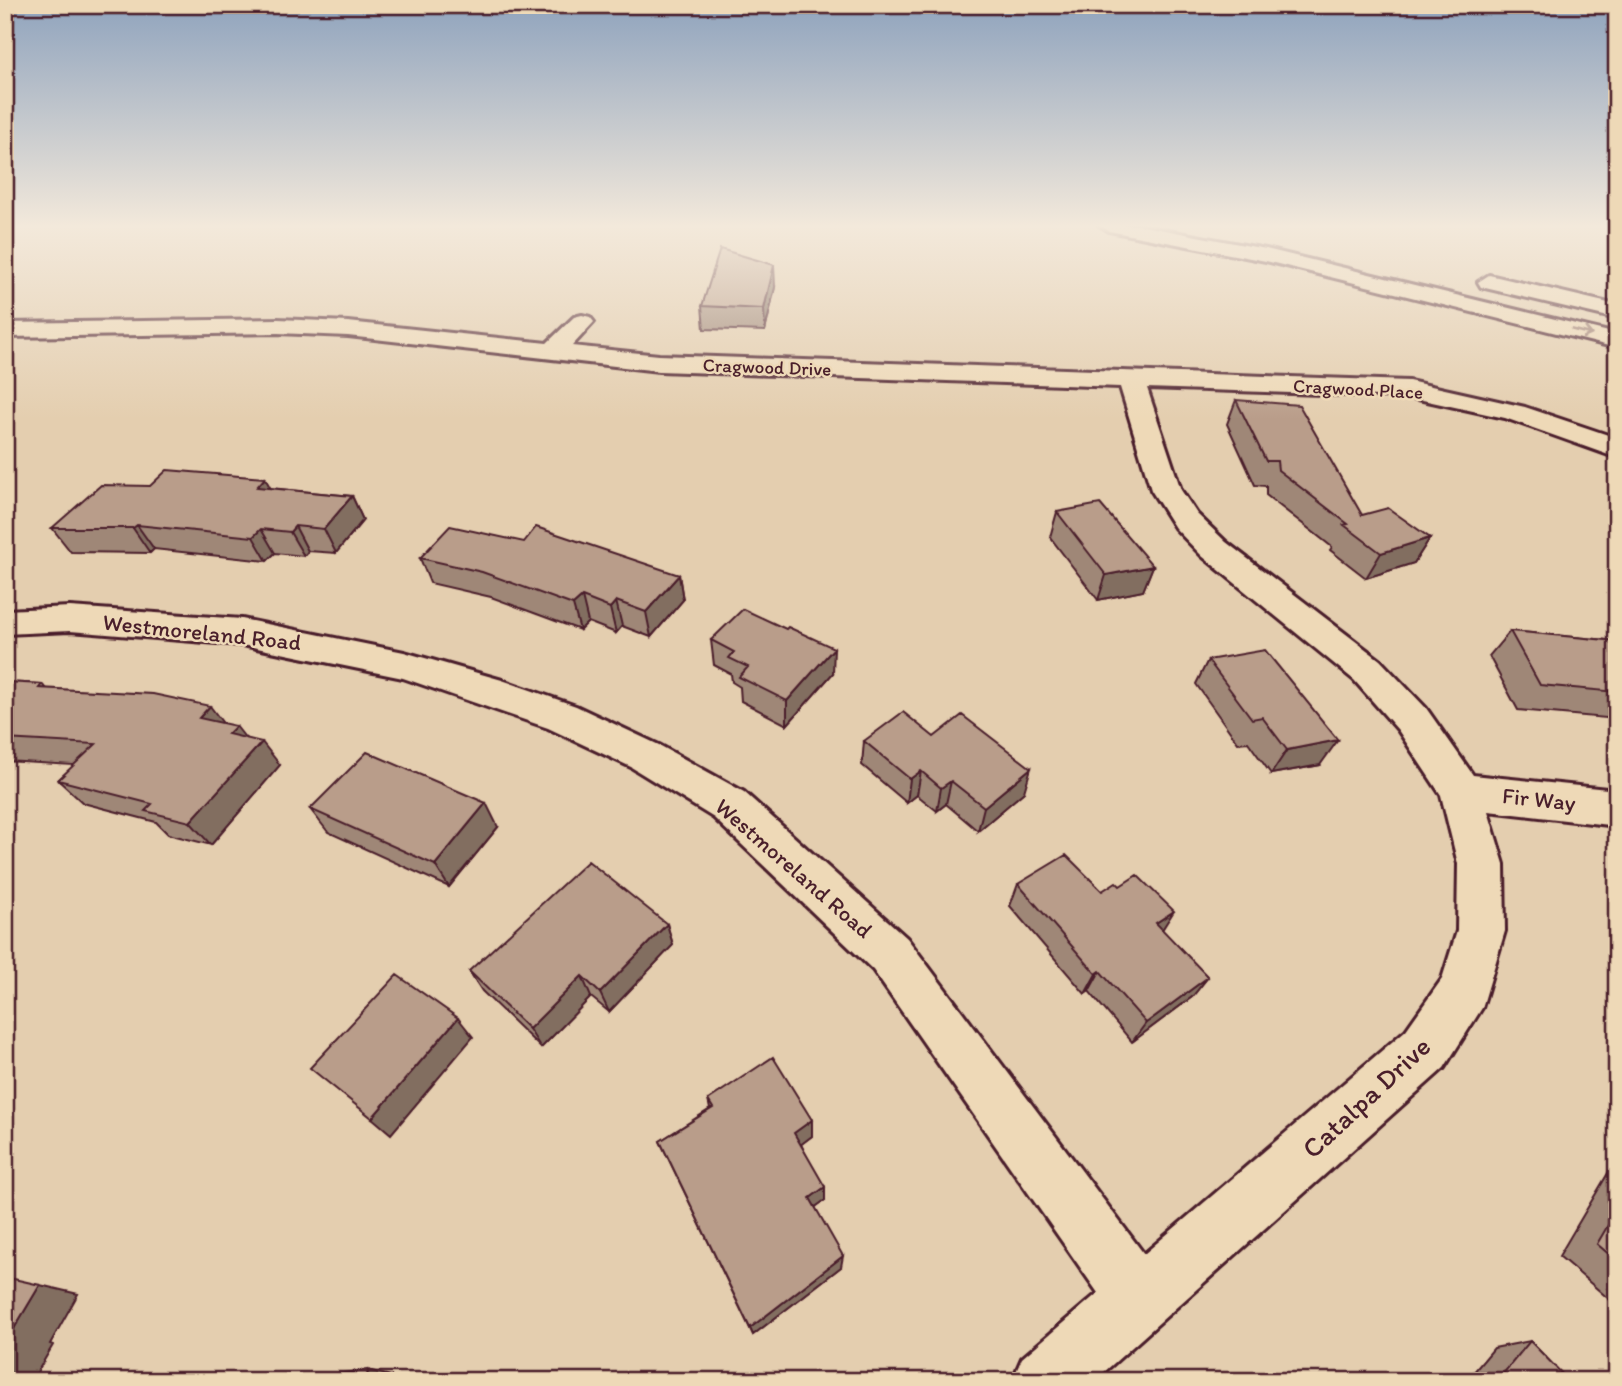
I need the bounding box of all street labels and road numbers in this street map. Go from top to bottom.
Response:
street label: Cragwood Drive [702,353,832,381]
street label: Cragwood Place [1292,374,1424,404]
street label: Westmoreland Road [101,608,303,656]
street label: Fir Way [1501,781,1577,817]
street label: Westmoreland Road [710,792,878,944]
street label: Catalpa Drive [1295,1029,1437,1165]

